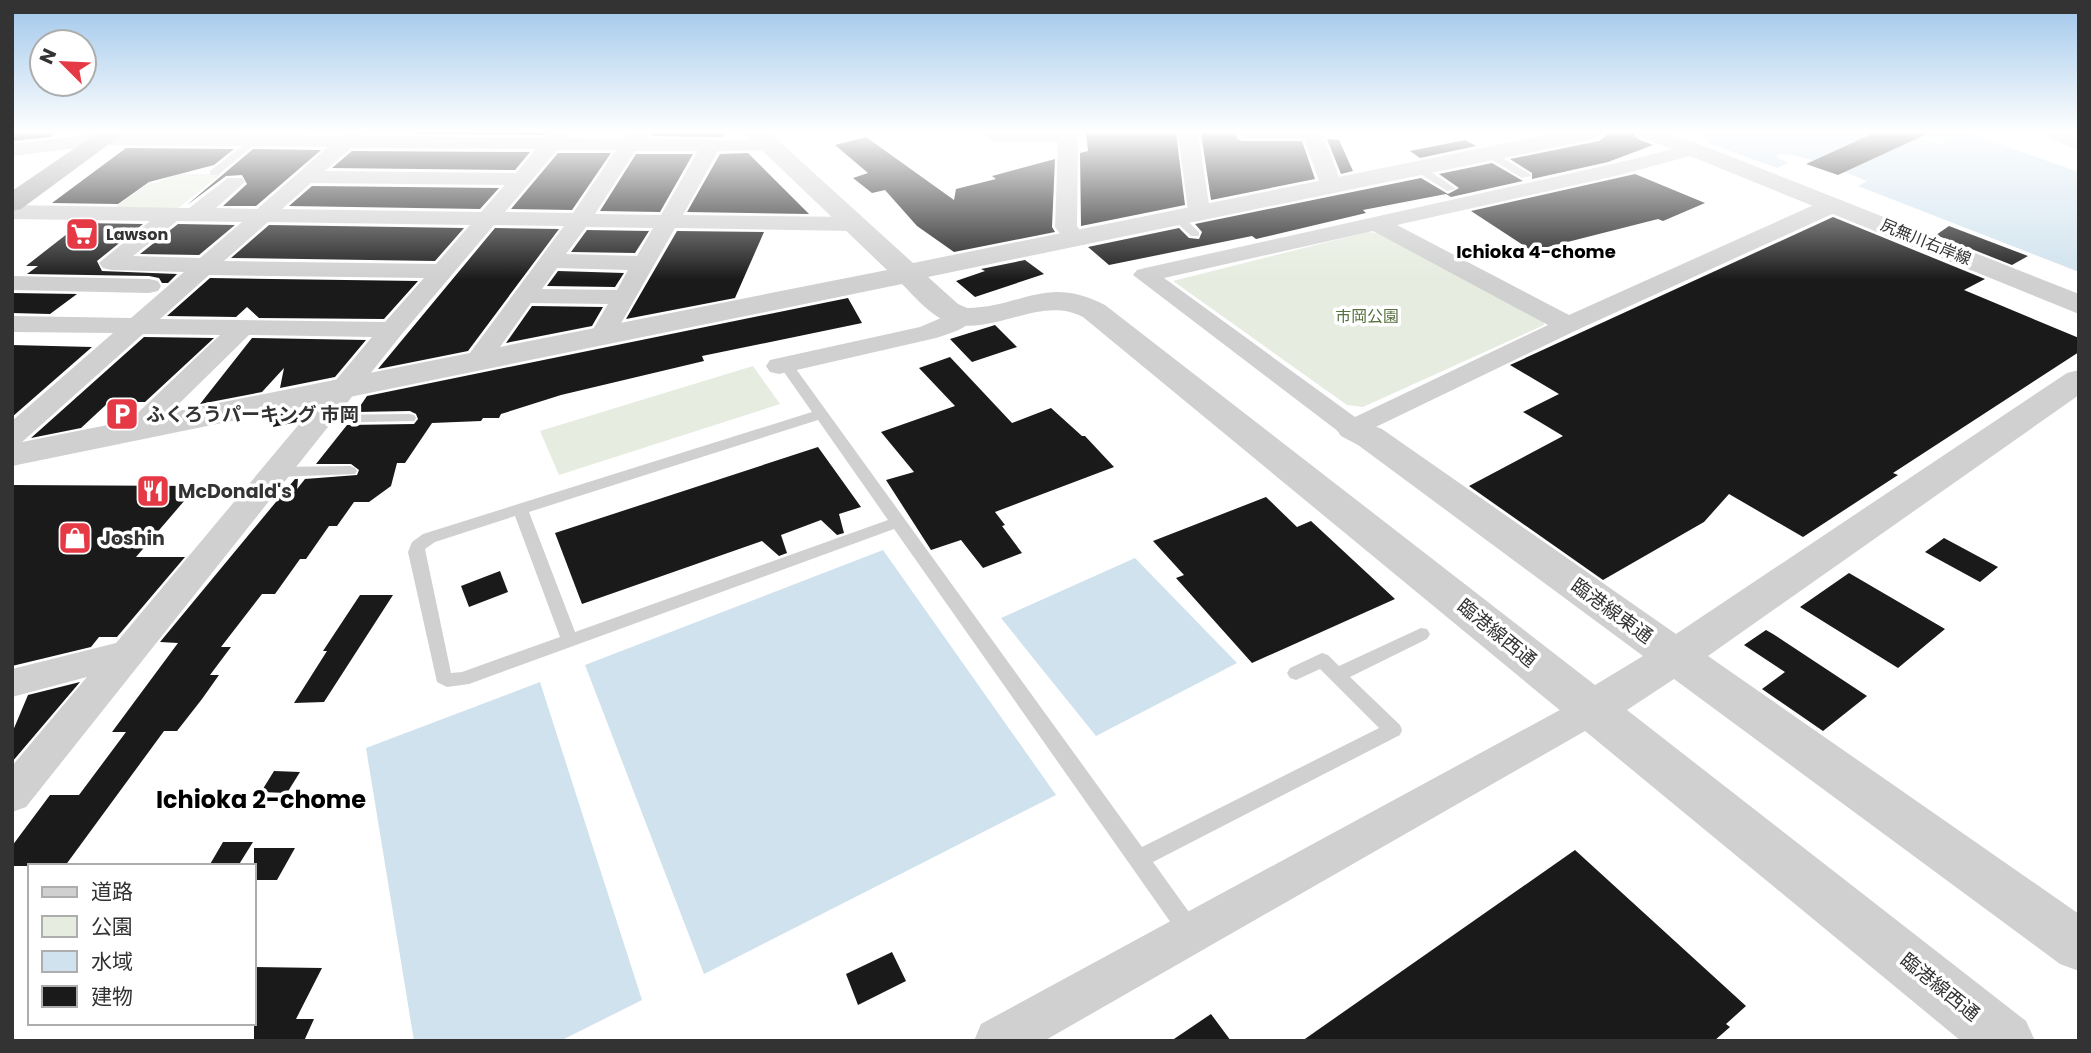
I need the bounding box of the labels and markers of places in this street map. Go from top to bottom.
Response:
supermarket icon: Lawson [63,215,101,253]
place label: Lawson [106,223,168,246]
parking icon: ふくろうパーキング 市岡 [103,395,141,433]
place label: ふくろうパーキング 市岡 [146,401,358,428]
restaurant icon: McDonald's [134,472,172,510]
place label: McDonald's [178,478,292,505]
shop icon: Joshin [56,519,94,557]
place label: Joshin [100,525,165,552]

